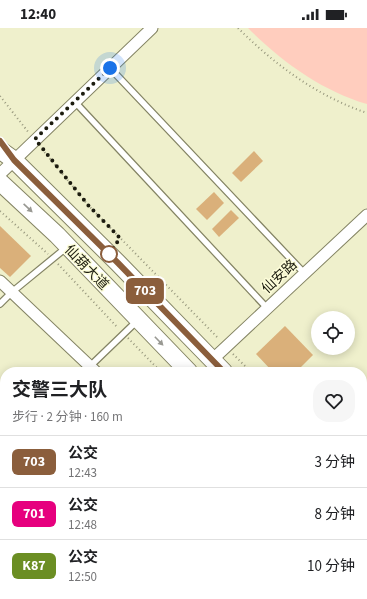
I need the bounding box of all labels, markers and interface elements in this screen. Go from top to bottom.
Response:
text: 12:40 [20,4,56,25]
your location [100,58,120,78]
one-way arrow [23,204,33,213]
street label: 仙葫大道 [60,241,113,295]
unlabelled marker [100,245,118,263]
street label: 仙安路 [258,255,302,298]
line badge: 703 [122,278,168,304]
text: 703 [134,281,156,301]
map controls [311,311,355,355]
button: locate [311,311,355,355]
one-way arrow [154,336,164,346]
text: 交警三大队 [12,377,107,404]
button: heart [313,380,355,422]
text: 步行 · 2 分钟 · 160 m [12,408,123,426]
text: 公交 [68,443,98,464]
text: 703 [23,452,45,472]
text: 3 分钟 [315,452,355,473]
text: 12:43 [68,464,97,482]
text: 公交 [68,495,98,516]
text: 701 [23,504,45,524]
text: 8 分钟 [315,504,355,525]
text: 12:48 [68,516,97,534]
text: 公交 [68,547,98,568]
text: K87 [22,556,46,576]
text: 10 分钟 [307,556,355,577]
text: 12:50 [68,568,97,586]

